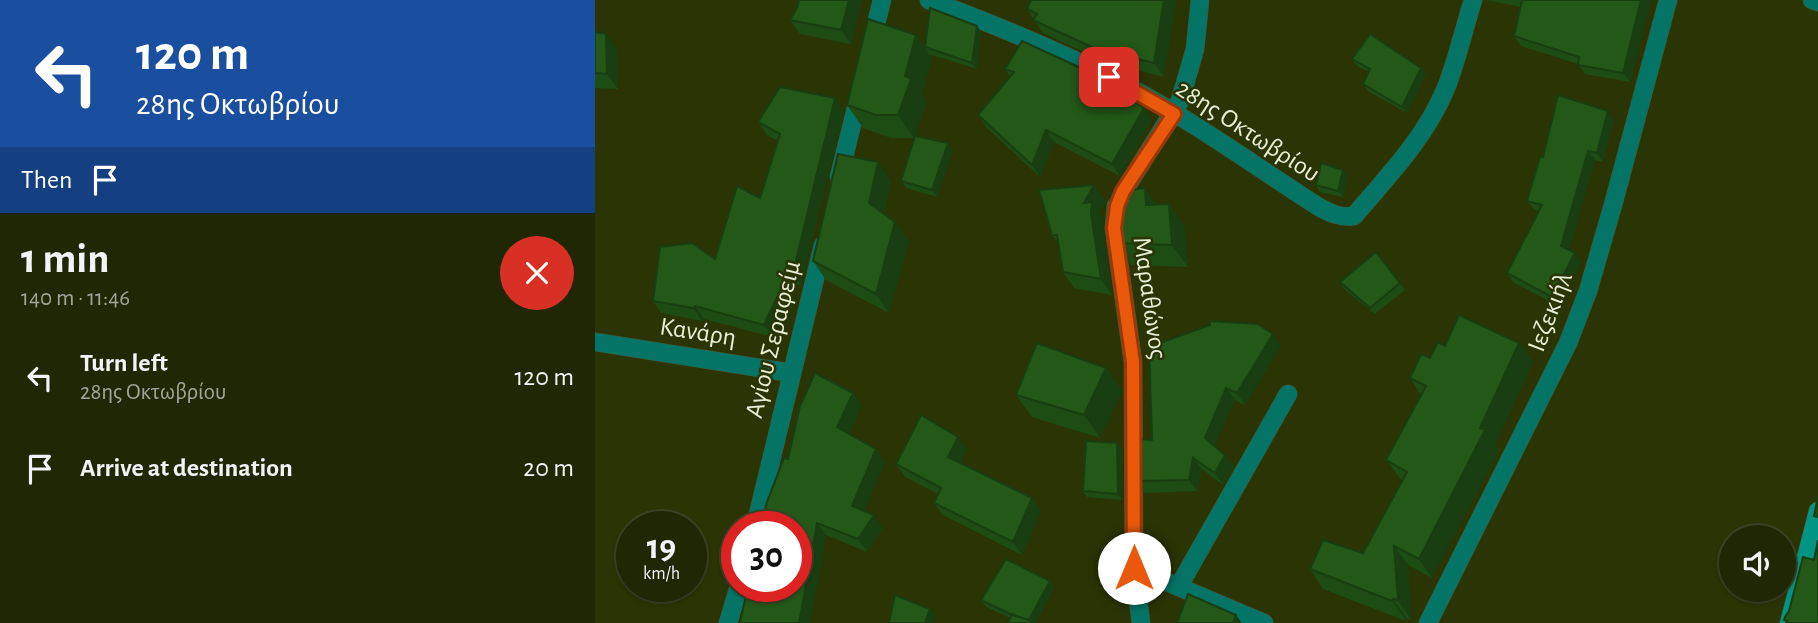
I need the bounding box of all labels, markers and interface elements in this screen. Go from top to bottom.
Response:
icon: left [21,28,112,119]
text: 120 m [136,30,249,79]
pin [1079,47,1139,107]
icon: arrive [1090,58,1128,96]
street label: 28ης Οκτωβρίου [1172,75,1324,187]
text: 28ης Οκτωβρίου [136,88,340,120]
icon: arrive [86,161,124,199]
text: Then [21,167,72,193]
street label: Μαραθώνος [1129,235,1171,361]
button: close [500,236,574,310]
text: 1 min [21,238,110,280]
street label: Αγίου Σεραφείμ [741,258,805,420]
street label: Ιεζεκιήλ [1523,268,1577,355]
text: 140 m · 11:46 [21,287,130,310]
street label: Κανάρη [658,313,738,351]
text: Turn left [80,350,168,376]
icon: left [21,359,59,397]
text: 120 m [514,364,574,390]
text: 28ης Οκτωβρίου [80,381,226,404]
icon: arrive [21,450,59,488]
text: Arrive at destination [80,455,293,481]
text: 20 m [523,455,574,481]
speed limit sign: 30 [721,511,812,602]
map controls [1719,525,1796,602]
button: sound [1719,525,1796,602]
text: 19 [647,530,676,565]
position arrow [1097,531,1171,605]
text: km/h [643,565,680,583]

